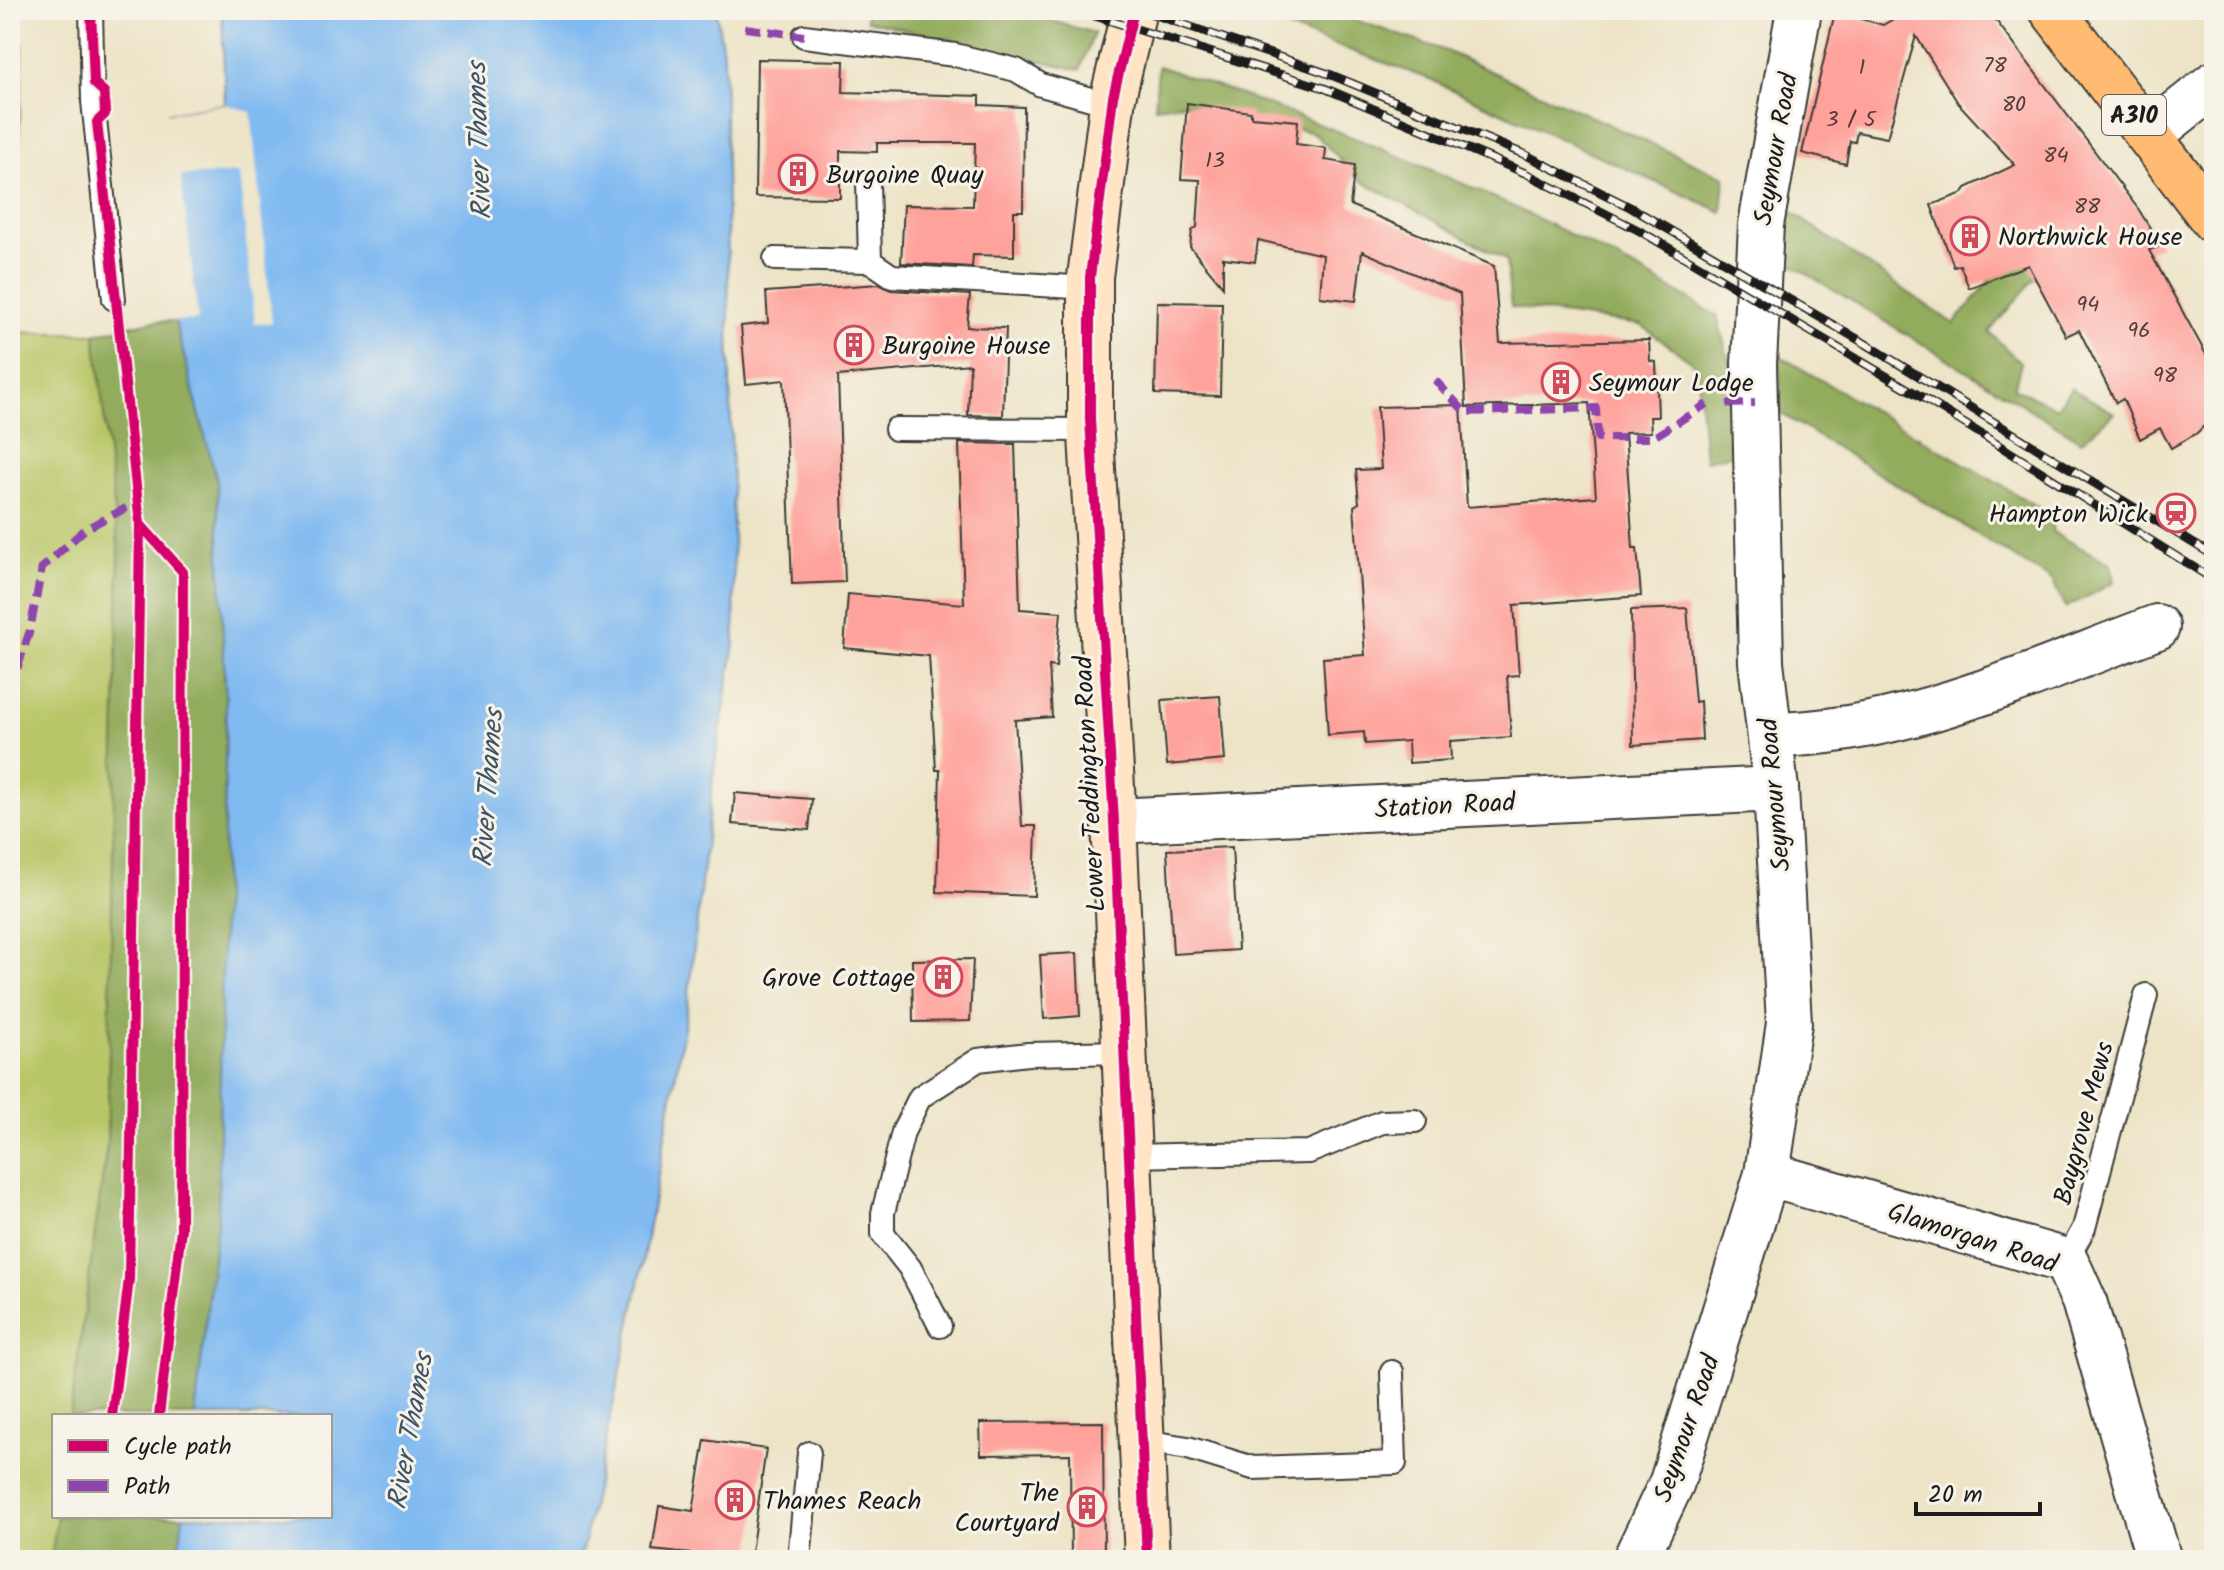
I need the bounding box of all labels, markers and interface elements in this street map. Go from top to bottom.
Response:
house number: 78 [1983,49,2007,84]
house number: 1 [1859,51,1865,86]
water label: River Thames [455,58,506,221]
street label: Seymour Road [1743,69,1811,229]
house number: 80 [2002,88,2026,123]
road number: A310 [2102,95,2166,135]
house number: 3 / 5 [1826,103,1877,138]
house number: 84 [2043,139,2069,174]
house number: 13 [1205,144,1225,179]
building icon: Burgoine Quay [777,153,819,195]
place label: Burgoine Quay [826,155,984,197]
house number: 88 [2074,190,2101,225]
building icon: Northwick House [1949,215,1991,257]
place label: Northwick House [1998,217,2183,259]
house number: 94 [2077,288,2099,323]
house number: 96 [2128,314,2150,349]
building icon: Burgoine House [833,324,875,366]
place label: Burgoine House [882,326,1051,368]
house number: 98 [2153,359,2178,394]
building icon: Seymour Lodge [1540,361,1582,403]
place label: Seymour Lodge [1589,363,1754,405]
station icon: Hampton Wick [2155,492,2197,534]
place label: Hampton Wick [1989,494,2149,536]
street label: Lower Teddington Road [1063,654,1119,913]
water label: River Thames [462,705,518,868]
street label: Seymour Road [1748,715,1804,873]
street label: Station Road [1374,782,1517,832]
building icon: Grove Cottage [922,956,964,998]
place label: Grove Cottage [762,958,915,1000]
street label: Baygrove Mews [2043,1037,2127,1210]
street label: Glamorgan Road [1882,1192,2064,1286]
water label: River Thames [376,1347,448,1513]
street label: Seymour Road [1643,1348,1733,1508]
legend [52,1414,332,1518]
text: Cycle path [124,1428,232,1467]
scale bar [1916,1466,2040,1516]
text: Path [124,1468,170,1507]
place label: The Courtyard [955,1473,1060,1545]
text: 20 m [1928,1476,1983,1515]
building icon: Thames Reach [714,1479,756,1521]
place label: Thames Reach [763,1481,922,1523]
building icon: The Courtyard [1066,1486,1108,1528]

